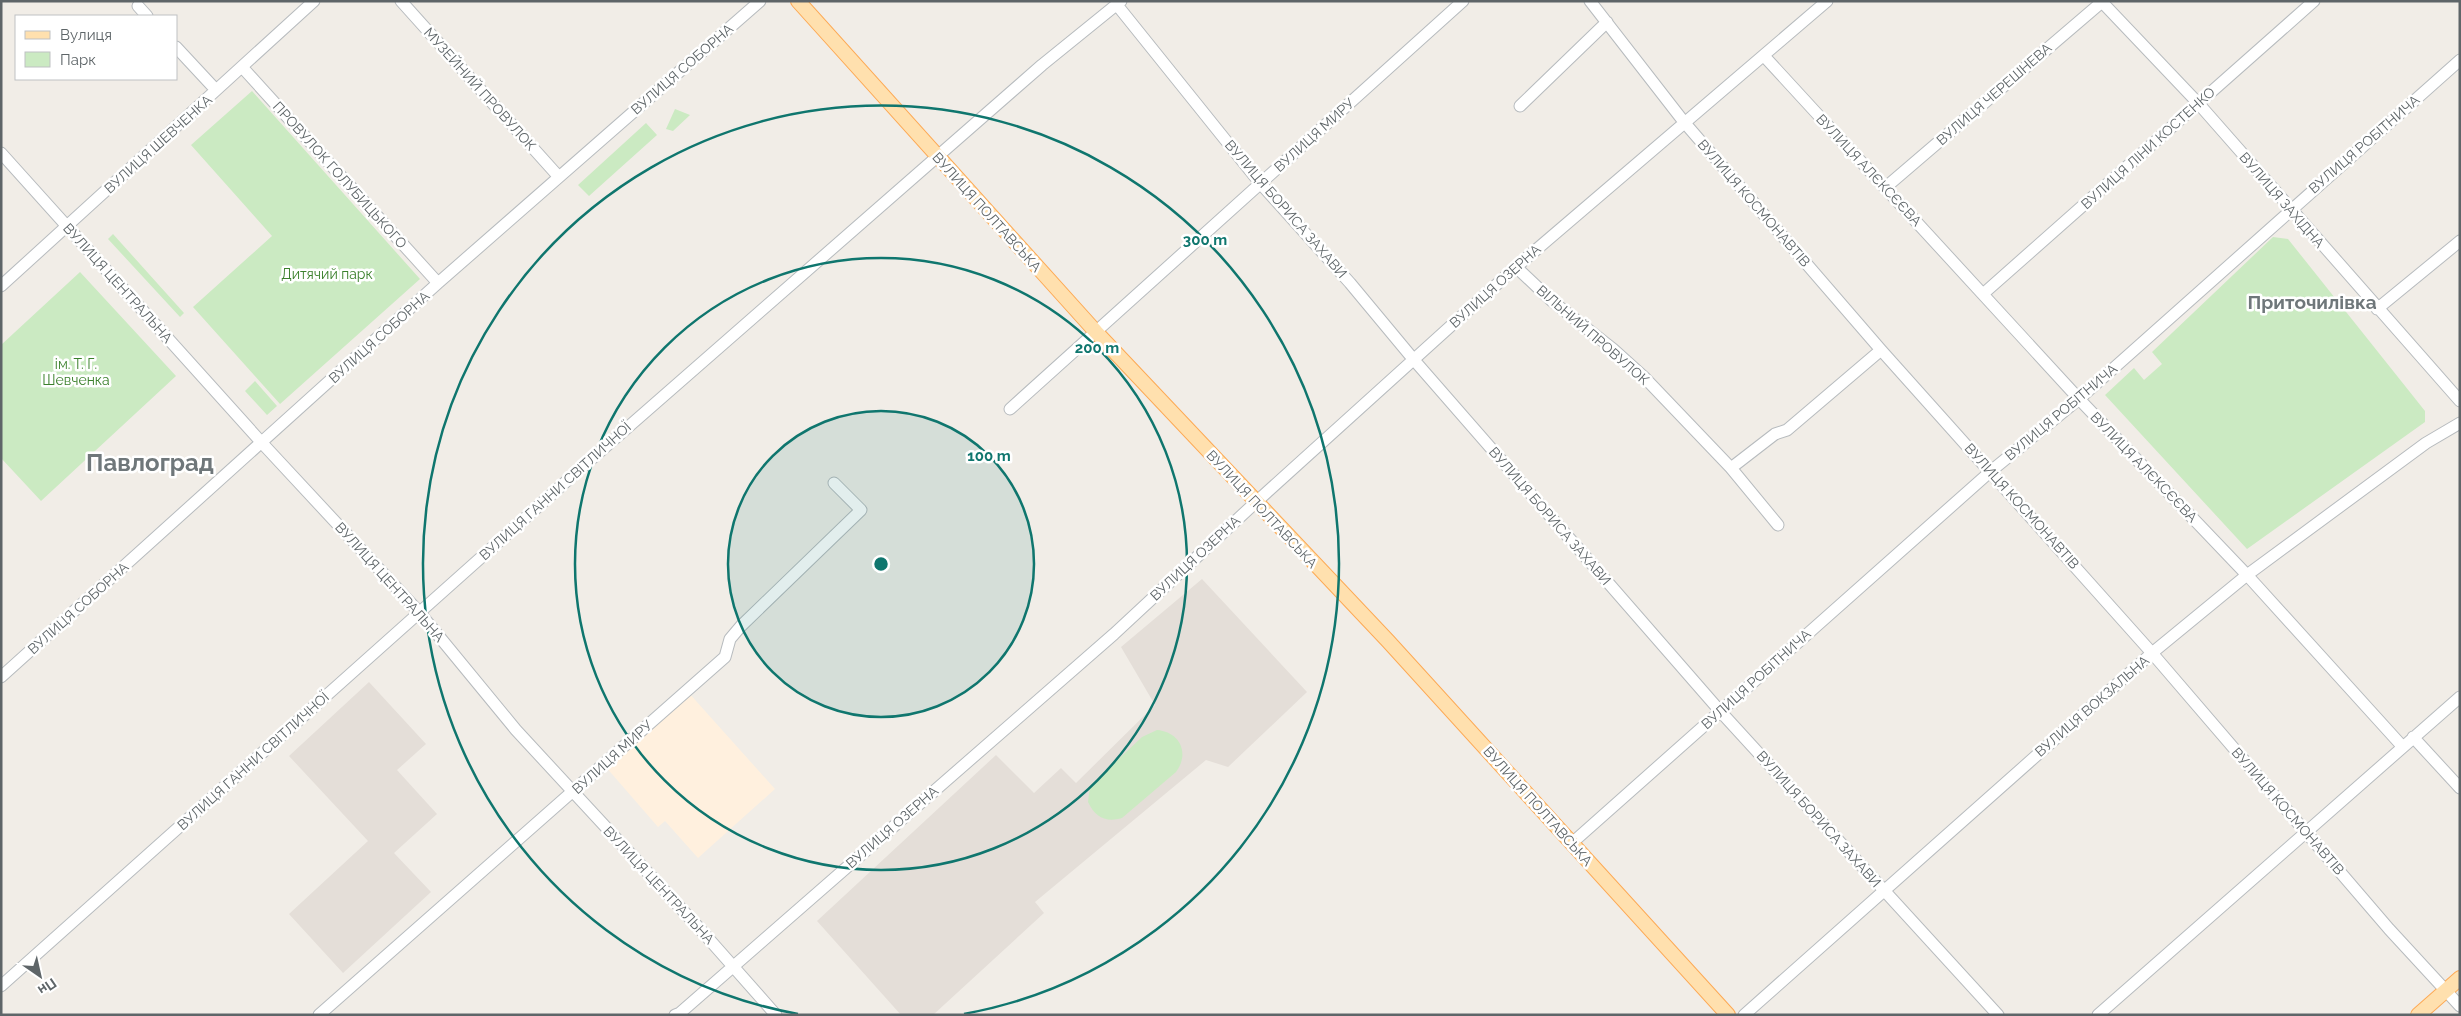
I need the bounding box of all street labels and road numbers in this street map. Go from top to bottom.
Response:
street label: ВУЛИЦЯ СОБОРНА [628,20,737,118]
street label: МУЗЕЙНИЙ ПРОВУЛОК [421,24,540,154]
street label: ВУЛИЦЯ ЧЕРЕШНЕВА [1933,39,2055,148]
street label: ВУЛИЦЯ ЛІНИ КОСТЕНКО [2078,84,2218,212]
street label: ВУЛИЦЯ ШЕВЧЕНКА [101,91,215,196]
street label: ВУЛИЦЯ РОБІТНИЧА [2305,91,2423,196]
street label: ВУЛИЦЯ МИРУ [1271,95,1357,175]
street label: ПРОВУЛОК ГОЛУБИЦЬКОГО [270,98,410,252]
street label: ВУЛИЦЯ АЛЄКСЄЄВА [1813,111,1925,230]
street label: ВУЛИЦЯ КОСМОНАВТІВ [1694,136,1814,270]
street label: ВУЛИЦЯ БОРИСА ЗАХАВИ [1222,137,1350,281]
street label: ВУЛИЦЯ ПОЛТАВСЬКА [929,149,1045,275]
street label: ВУЛИЦЯ ЗАХІДНА [2236,149,2328,251]
street label: ВУЛИЦЯ ЦЕНТРАЛЬНА [60,220,176,346]
street label: ВУЛИЦЯ ОЗЕРНА [1446,241,1544,331]
street label: ВІЛЬНИЙ ПРОВУЛОК [1534,281,1653,388]
street label: ВУЛИЦЯ СОБОРНА [325,287,433,386]
street label: ВУЛИЦЯ РОБІТНИЧА [2002,360,2121,464]
street label: ВУЛИЦЯ АЛЄКСЄЄВА [2087,409,2201,526]
street label: ВУЛИЦЯ ГАННИ СВІТЛИЧНОЇ [475,417,634,563]
street label: ВУЛИЦЯ КОСМОНАВТІВ [1961,440,2083,572]
street label: ВУЛИЦЯ БОРИСА ЗАХАВИ [1486,444,1614,588]
street label: ВУЛИЦЯ ПОЛТАВСЬКА [1203,447,1321,572]
street label: ВУЛИЦЯ ОЗЕРНА [1147,512,1244,604]
street label: ВУЛИЦЯ ЦЕНТРАЛЬНА [332,519,448,645]
street label: ВУЛИЦЯ СОБОРНА [24,558,132,657]
street label: ВУЛИЦЯ РОБІТНИЧА [1698,625,1814,732]
street label: ВУЛИЦЯ ВОКЗАЛЬНА [2032,652,2153,760]
street label: ВУЛИЦЯ ГАННИ СВІТЛИЧНОЇ [173,687,332,833]
street label: ВУЛИЦЯ МИРУ [569,717,655,797]
street label: ВУЛИЦЯ ПОЛТАВСЬКА [1480,743,1596,869]
street label: ВУЛИЦЯ КОСМОНАВТІВ [2228,744,2348,878]
street label: ВУЛИЦЯ БОРИСА ЗАХАВИ [1754,748,1884,890]
street label: ВУЛИЦЯ ОЗЕРНА [843,782,942,871]
street label: ВУЛИЦЯ ЦЕНТРАЛЬНА [600,823,718,948]

